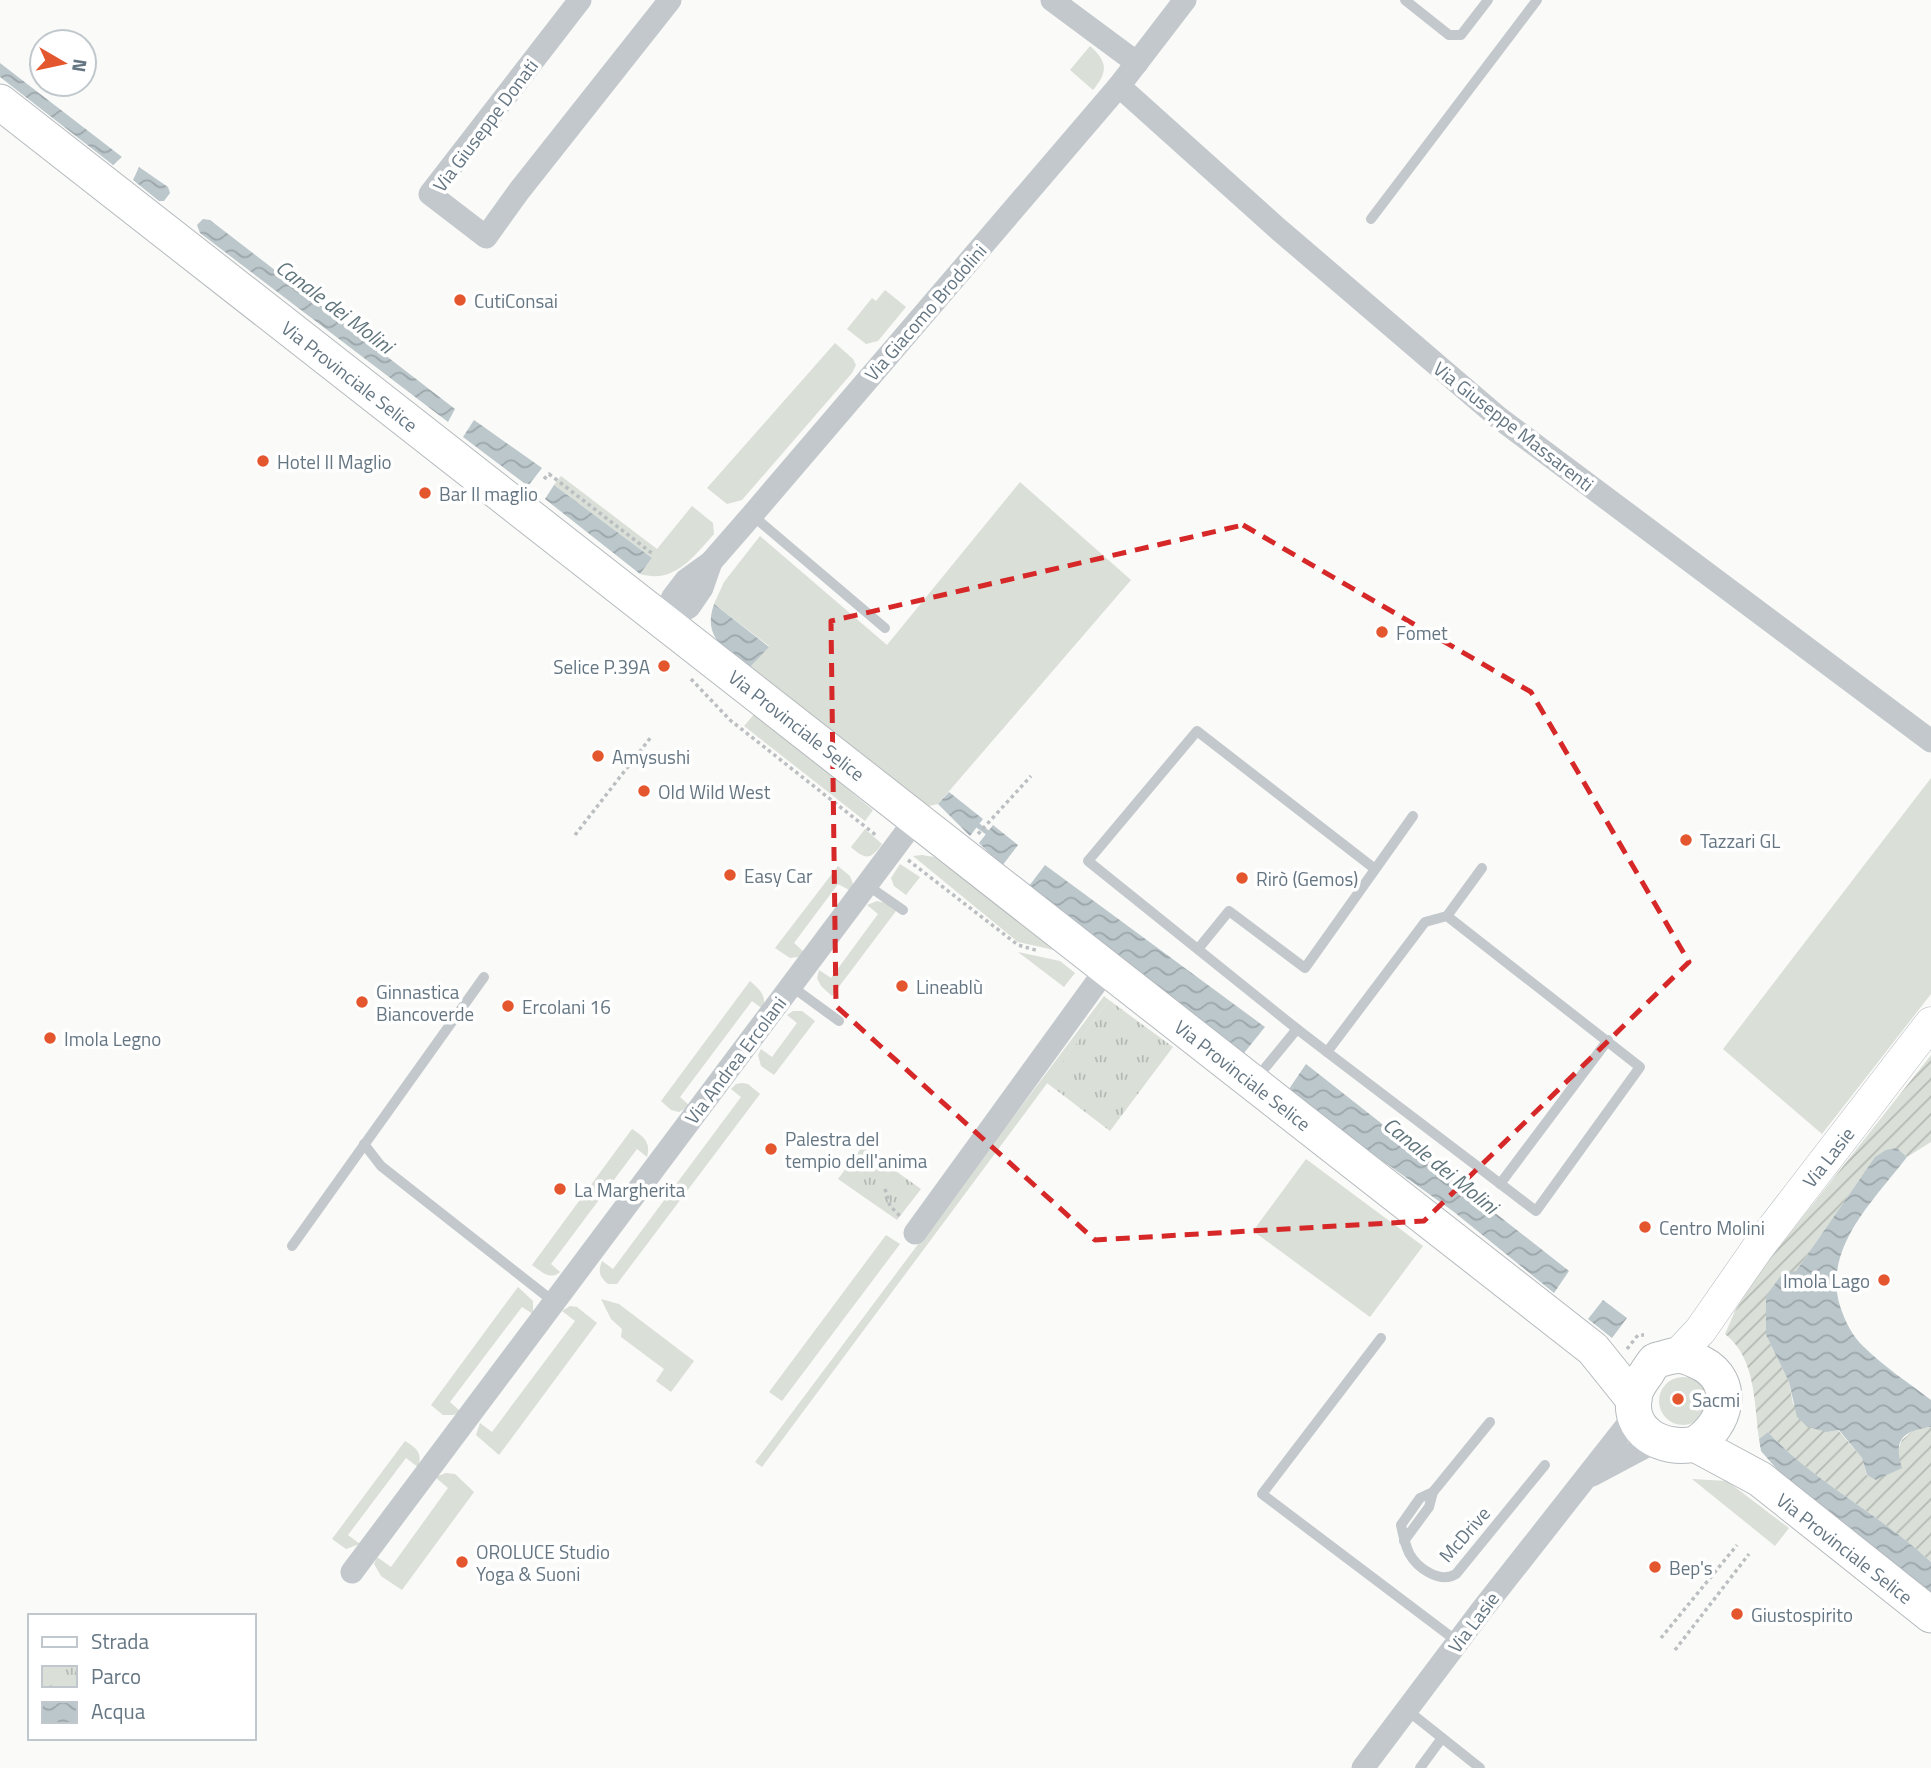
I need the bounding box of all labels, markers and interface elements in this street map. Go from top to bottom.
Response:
north arrow [28,28,98,98]
street label: Via Giuseppe Donati [425,52,545,198]
text: N [65,57,96,75]
street label: Via Giacomo Brodolini [857,237,993,387]
water label: Canale dei Molini [269,251,403,363]
place label: CutiConsai [474,286,558,315]
marker: CutiConsai [452,292,468,308]
street label: Via Provinciale Selice [276,313,424,439]
street label: Via Giuseppe Massarenti [1428,354,1600,498]
place label: Hotel Il Maglio [277,447,392,476]
marker: Hotel Il Maglio [255,453,271,469]
place label: Bar Il maglio [439,479,538,508]
marker: Bar Il maglio [417,485,433,501]
place label: Fomet [1396,618,1448,647]
marker: Fomet [1374,624,1390,640]
place label: Selice P.39A [553,652,650,681]
marker: Selice P.39A [656,658,672,674]
street label: Via Provinciale Selice [723,662,871,788]
place label: Amysushi [612,742,690,771]
marker: Amysushi [590,748,606,764]
place label: Old Wild West [658,777,771,806]
marker: Old Wild West [636,783,652,799]
place label: Tazzari GL [1700,826,1780,855]
marker: Tazzari GL [1678,832,1694,848]
place label: Easy Car [744,861,813,890]
place label: Rirò (Gemos) [1256,864,1358,893]
marker: Easy Car [722,867,738,883]
marker: Rirò (Gemos) [1234,870,1250,886]
place label: Lineablù [916,972,983,1001]
place label: Ginnastica Biancoverde [376,977,474,1028]
marker: Lineablù [894,978,910,994]
street label: Via Andrea Ercolani [677,990,793,1130]
place label: Ercolani 16 [522,992,611,1021]
marker: Ginnastica Biancoverde [354,994,370,1010]
marker: Ercolani 16 [500,998,516,1014]
street label: Via Provinciale Selice [1169,1012,1317,1138]
place label: Imola Legno [64,1024,161,1053]
marker: Imola Legno [42,1030,58,1046]
water label: Canale dei Molini [1376,1108,1508,1223]
street label: Via Lasie [1795,1120,1861,1194]
place label: Palestra del tempio dell'anima [785,1124,928,1175]
marker: Palestra del tempio dell'anima [763,1141,779,1157]
place label: La Margherita [574,1175,686,1204]
marker: La Margherita [552,1181,568,1197]
place label: Centro Molini [1659,1213,1765,1242]
marker: Centro Molini [1637,1219,1653,1235]
place label: Imola Lago [1783,1266,1870,1295]
marker: Imola Lago [1876,1272,1892,1288]
place label: Sacmi [1692,1385,1740,1414]
marker: Sacmi [1670,1391,1686,1407]
street label: Via Provinciale Selice [1771,1485,1919,1611]
street label: McDrive [1432,1500,1496,1568]
place label: OROLUCE Studio Yoga & Suoni [476,1537,610,1588]
place label: Bep's [1669,1553,1713,1582]
marker: OROLUCE Studio Yoga & Suoni [454,1554,470,1570]
marker: Bep's [1647,1559,1663,1575]
street label: Via Lasie [1440,1585,1506,1659]
place label: Giustospirito [1751,1600,1853,1629]
marker: Giustospirito [1729,1606,1745,1622]
legend [28,1614,256,1740]
text: Strada [91,1625,149,1657]
text: Parco [91,1660,141,1692]
text: Acqua [91,1695,146,1727]

